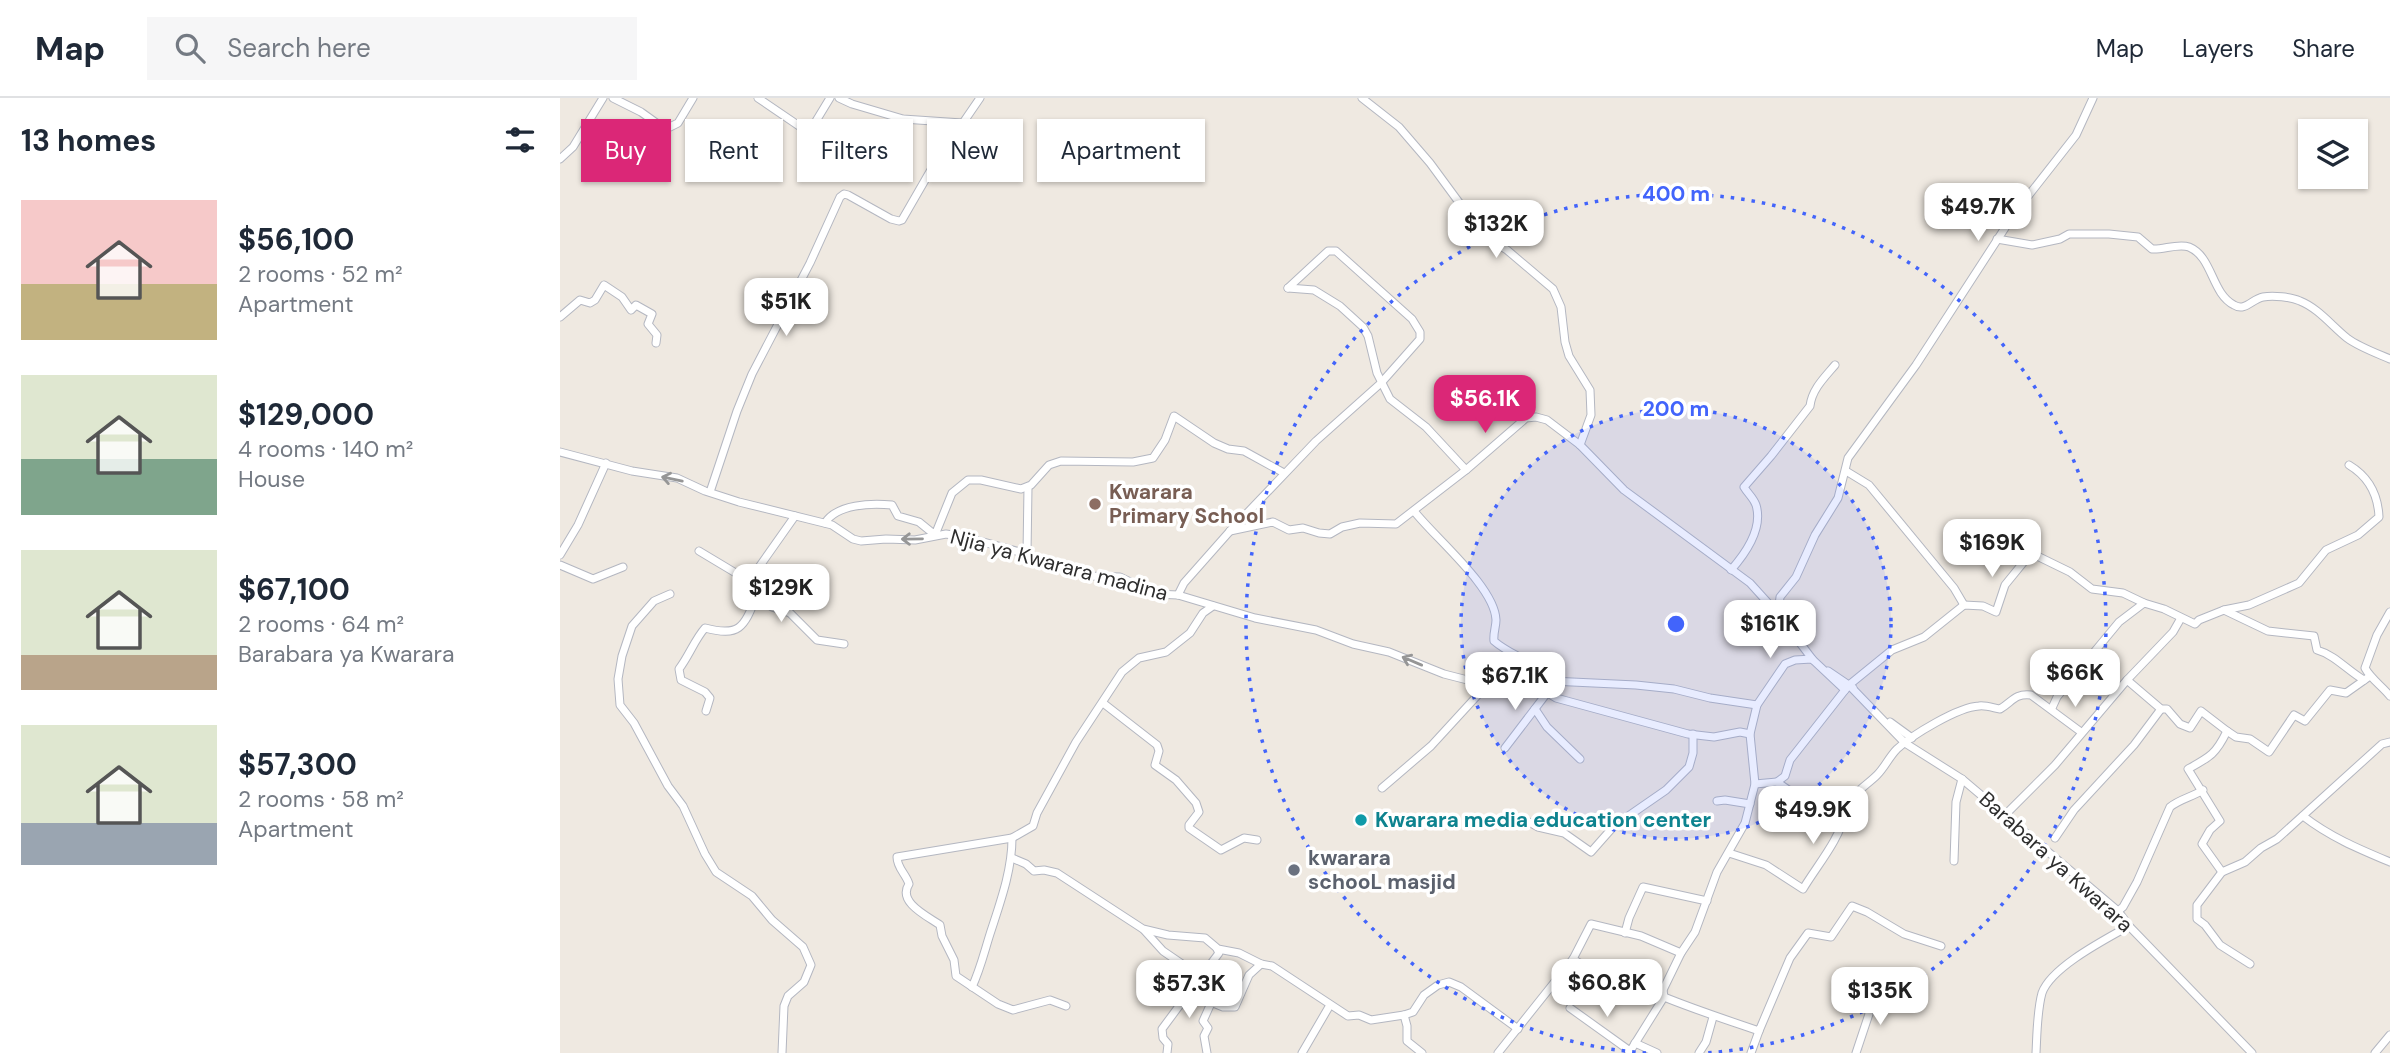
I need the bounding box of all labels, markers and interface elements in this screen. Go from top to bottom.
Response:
search box [147,17,637,80]
text: Map [35,27,105,70]
icon: search [171,29,209,67]
text: Search here [227,31,371,65]
text: Map [2096,33,2144,64]
text: Layers [2182,33,2254,64]
text: Share [2292,33,2355,64]
chip: Buy [581,119,671,182]
chip: Rent [685,119,783,182]
chip: Filters [797,119,913,182]
chip: New [927,119,1023,182]
chip: Apartment [1037,119,1205,182]
map controls [2298,119,2368,189]
button: layers [2298,119,2368,189]
text: 13 homes [21,121,156,160]
icon: filters [501,121,539,159]
text: 400 m [1642,180,1710,208]
pin: $49.7K [1921,184,2035,243]
text: $49.7K [1940,191,2016,221]
pin: $132K [1447,200,1545,260]
text: $132K [1464,208,1528,238]
text: $56,100 [238,220,354,259]
icon: home [77,228,161,312]
text: 2 rooms · 52 m² [238,259,403,289]
pin: $51K [745,278,827,338]
text: $51K [760,286,812,316]
text: Apartment [238,289,353,319]
pin: $56.1K [1428,376,1542,435]
text: $56.1K [1450,383,1520,413]
text: $129,000 [238,395,374,434]
text: 200 m [1643,395,1709,423]
icon: home [77,403,161,487]
text: 4 rooms · 140 m² [238,434,413,464]
text: House [238,464,305,494]
one-way arrow [661,471,684,485]
place label: Kwarara Primary School [1109,478,1264,530]
marker: Kwarara Primary School [1087,496,1103,512]
pin: $169K [1943,519,2041,579]
street label: Njia ya Kwarara madina [947,522,1171,608]
text: $169K [1959,527,2025,557]
one-way arrow [901,533,924,546]
pin: $129K [732,564,830,624]
text: $67,100 [238,570,350,609]
text: $129K [748,572,814,602]
icon: home [77,578,161,662]
pin: $161K [1721,601,1819,660]
text: $161K [1740,608,1800,638]
text: 2 rooms · 64 m² [238,609,404,639]
centre of rings [1664,612,1688,636]
text: Barabara ya Kwarara [238,639,455,669]
pin: $66K [2034,650,2116,709]
pin: $67.1K [1458,652,1572,712]
one-way arrow [1402,654,1424,667]
text: $66K [2046,657,2104,687]
text: $67.1K [1481,660,1549,690]
text: $57,300 [238,745,357,784]
icon: home [77,753,161,837]
text: 2 rooms · 58 m² [238,784,404,814]
street label: Barabara ya Kwarara [1973,785,2139,939]
pin: $49.9K [1756,786,1870,846]
text: $49.9K [1774,794,1852,824]
place label: Kwarara media education center [1375,806,1712,834]
marker: Kwarara media education center [1353,812,1369,828]
text: Apartment [238,814,353,844]
place label: kwarara schooL masjid [1308,844,1456,896]
marker: kwarara schooL masjid [1286,862,1302,878]
pin: $57.3K [1132,960,1246,1020]
pin: $60.8K [1550,960,1664,1019]
text: $60.8K [1567,967,1647,997]
text: $57.3K [1152,968,1226,998]
pin: $135K [1831,968,1929,1027]
text: $135K [1847,975,1913,1005]

